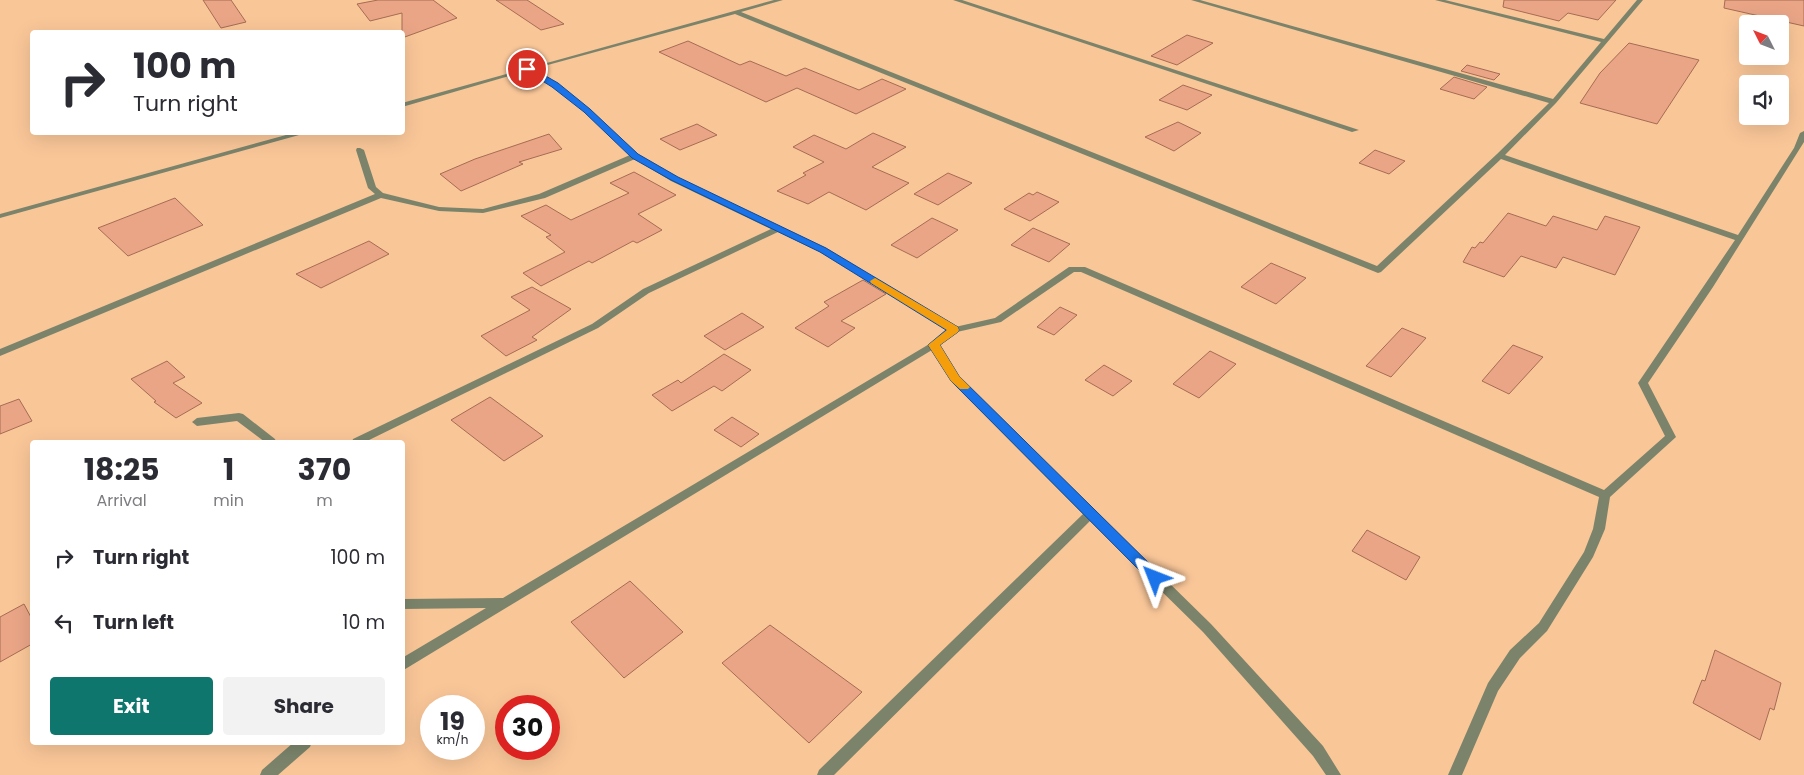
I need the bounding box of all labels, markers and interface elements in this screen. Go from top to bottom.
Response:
north arrow [1739,15,1789,65]
map controls [1739,15,1789,125]
text: 100 m [133,41,236,90]
pin [506,48,548,90]
icon: right [50,50,115,115]
icon: arrive [513,55,541,83]
button: sound [1739,75,1789,125]
text: Turn right [133,88,238,119]
text: 18:25 [84,448,160,491]
text: 1 [223,448,234,491]
text: 370 [298,448,351,491]
text: Arrival [96,489,147,512]
text: min [213,489,244,512]
text: m [316,489,333,512]
icon: right [50,544,78,572]
text: Turn right [93,544,189,571]
text: 100 m [330,544,385,571]
position arrow [1128,551,1180,603]
icon: left [50,609,78,637]
text: Turn left [93,609,174,636]
text: 10 m [342,609,385,636]
button: Exit [50,677,213,735]
button: Share [223,677,385,735]
speed limit sign: 30 [495,695,560,760]
text: 19 [440,704,465,739]
text: km/h [437,731,468,748]

